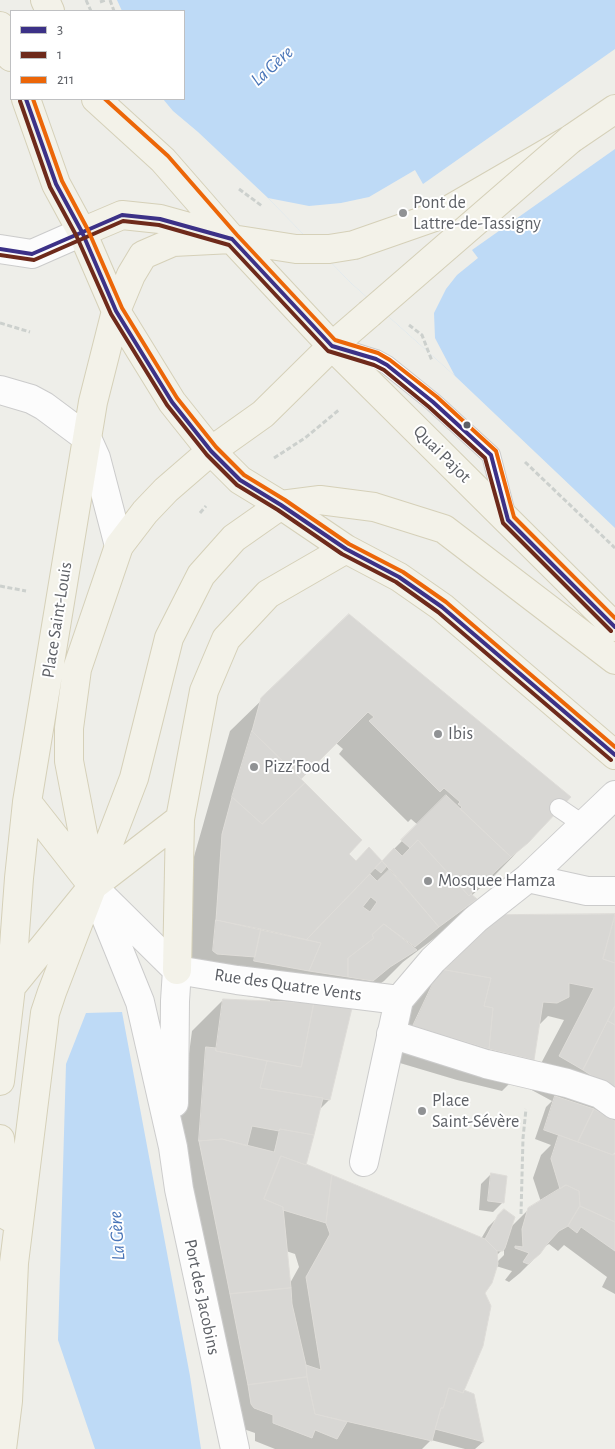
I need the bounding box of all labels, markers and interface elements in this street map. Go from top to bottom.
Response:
legend [10,10,185,100]
text: 3 [57,22,63,37]
water label: La Gère [246,41,298,91]
text: 1 [57,47,62,62]
text: 211 [57,72,74,87]
place label: Pont de Lattre-de-Tassigny [413,192,541,234]
marker: Pont de Lattre-de-Tassigny [397,207,409,219]
unlabelled marker [462,420,472,430]
street label: Quai Pajot [409,421,475,487]
street label: Place Saint-Louis [37,560,77,680]
place label: Ibis [448,723,473,745]
marker: Ibis [432,728,444,740]
place label: Pizz'Food [264,756,330,778]
marker: Pizz'Food [248,761,260,773]
place label: Mosquee Hamza [438,870,555,892]
marker: Mosquee Hamza [422,875,434,887]
street label: Rue des Quatre Vents [213,964,363,1006]
place label: Place Saint-Sévère [432,1090,519,1132]
marker: Place Saint-Sévère [416,1105,428,1117]
water label: La Gère [104,1210,130,1262]
street label: Port des Jacobins [179,1237,225,1357]

